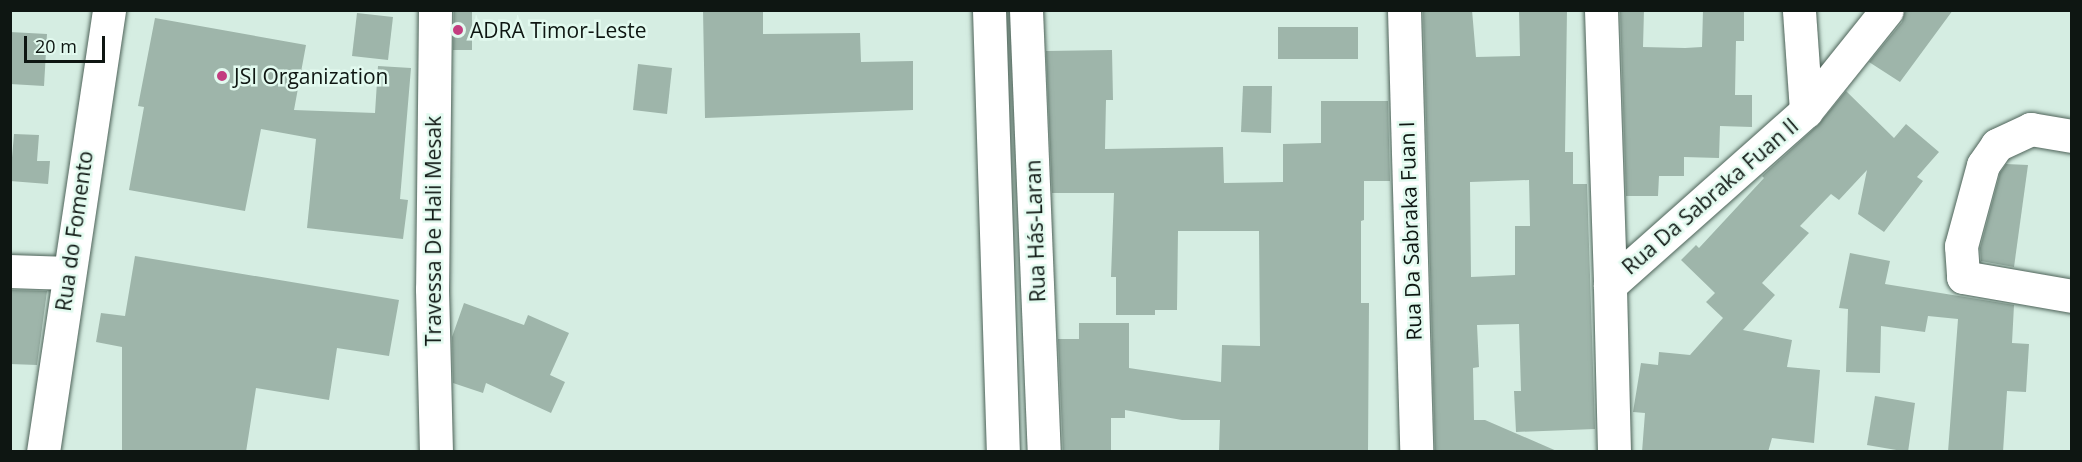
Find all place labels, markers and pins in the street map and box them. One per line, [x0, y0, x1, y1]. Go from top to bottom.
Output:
place label: ADRA Timor-Leste [470, 17, 647, 43]
marker: ADRA Timor-Leste [451, 23, 465, 37]
place label: JSI Organization [234, 63, 388, 89]
marker: JSI Organization [215, 69, 229, 83]

